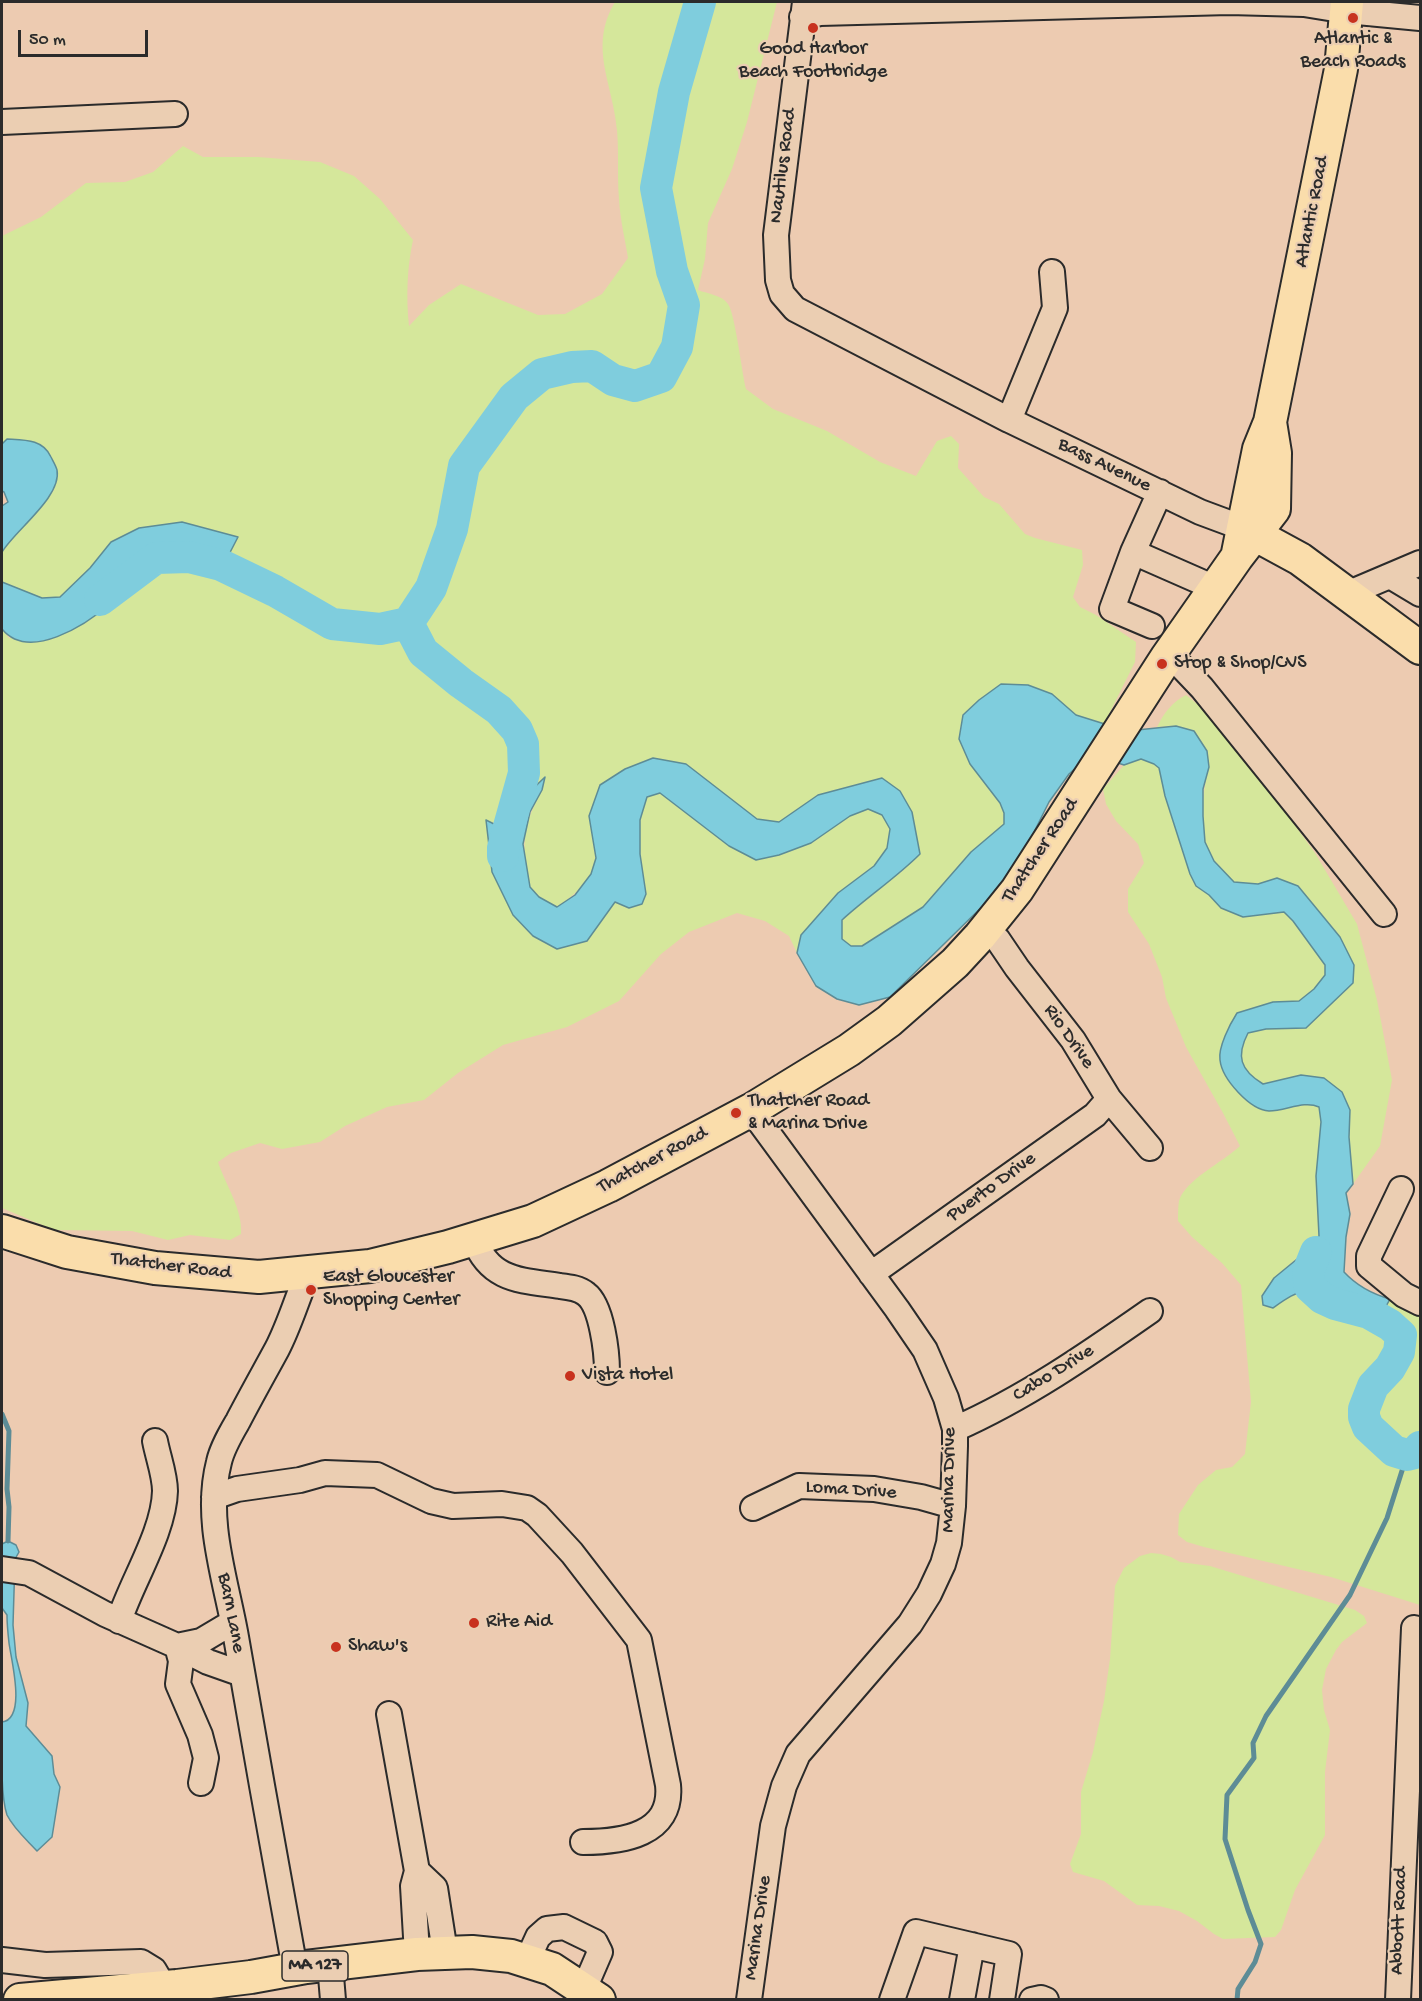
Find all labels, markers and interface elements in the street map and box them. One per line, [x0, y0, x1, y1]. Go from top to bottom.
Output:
marker: Atlantic & Beach Roads [1346, 11, 1360, 25]
scale bar [21, 18, 152, 56]
marker: Good Harbor Beach Footbridge [806, 21, 820, 35]
place label: Atlantic & Beach Roads [1301, 28, 1405, 75]
text: 50 m [29, 30, 66, 51]
place label: Good Harbor Beach Footbridge [739, 38, 887, 85]
street label: Nautilus Road [765, 107, 803, 225]
street label: Atlantic Road [1290, 154, 1336, 270]
street label: Bass Avenue [1053, 433, 1155, 499]
place label: Stop & Shop/CVS [1174, 652, 1307, 676]
marker: Stop & Shop/CVS [1155, 657, 1169, 671]
street label: Thatcher Road [997, 794, 1085, 908]
street label: Rio Drive [1037, 1000, 1099, 1074]
place label: Thatcher Road & Marina Drive [748, 1090, 869, 1137]
marker: Thatcher Road & Marina Drive [729, 1106, 743, 1120]
street label: Thatcher Road [594, 1122, 712, 1200]
street label: Puerto Drive [943, 1148, 1041, 1228]
street label: Thatcher Road [109, 1248, 233, 1286]
place label: East Gloucester Shopping Center [323, 1266, 459, 1313]
marker: East Gloucester Shopping Center [304, 1283, 318, 1297]
street label: Cabo Drive [1009, 1340, 1099, 1408]
place label: Vista Hotel [582, 1364, 674, 1388]
marker: Vista Hotel [563, 1369, 577, 1383]
street label: Marina Drive [937, 1427, 963, 1533]
street label: Loma Drive [805, 1476, 897, 1506]
street label: Barn Lane [211, 1571, 249, 1655]
place label: Rite Aid [486, 1611, 552, 1635]
marker: Rite Aid [467, 1616, 481, 1630]
place label: Shaw's [348, 1635, 407, 1659]
marker: Shaw's [329, 1640, 343, 1654]
street label: Abbott Road [1386, 1867, 1414, 1975]
street label: Marina Drive [740, 1874, 778, 1982]
road number: MA 127 [282, 1951, 348, 1981]

